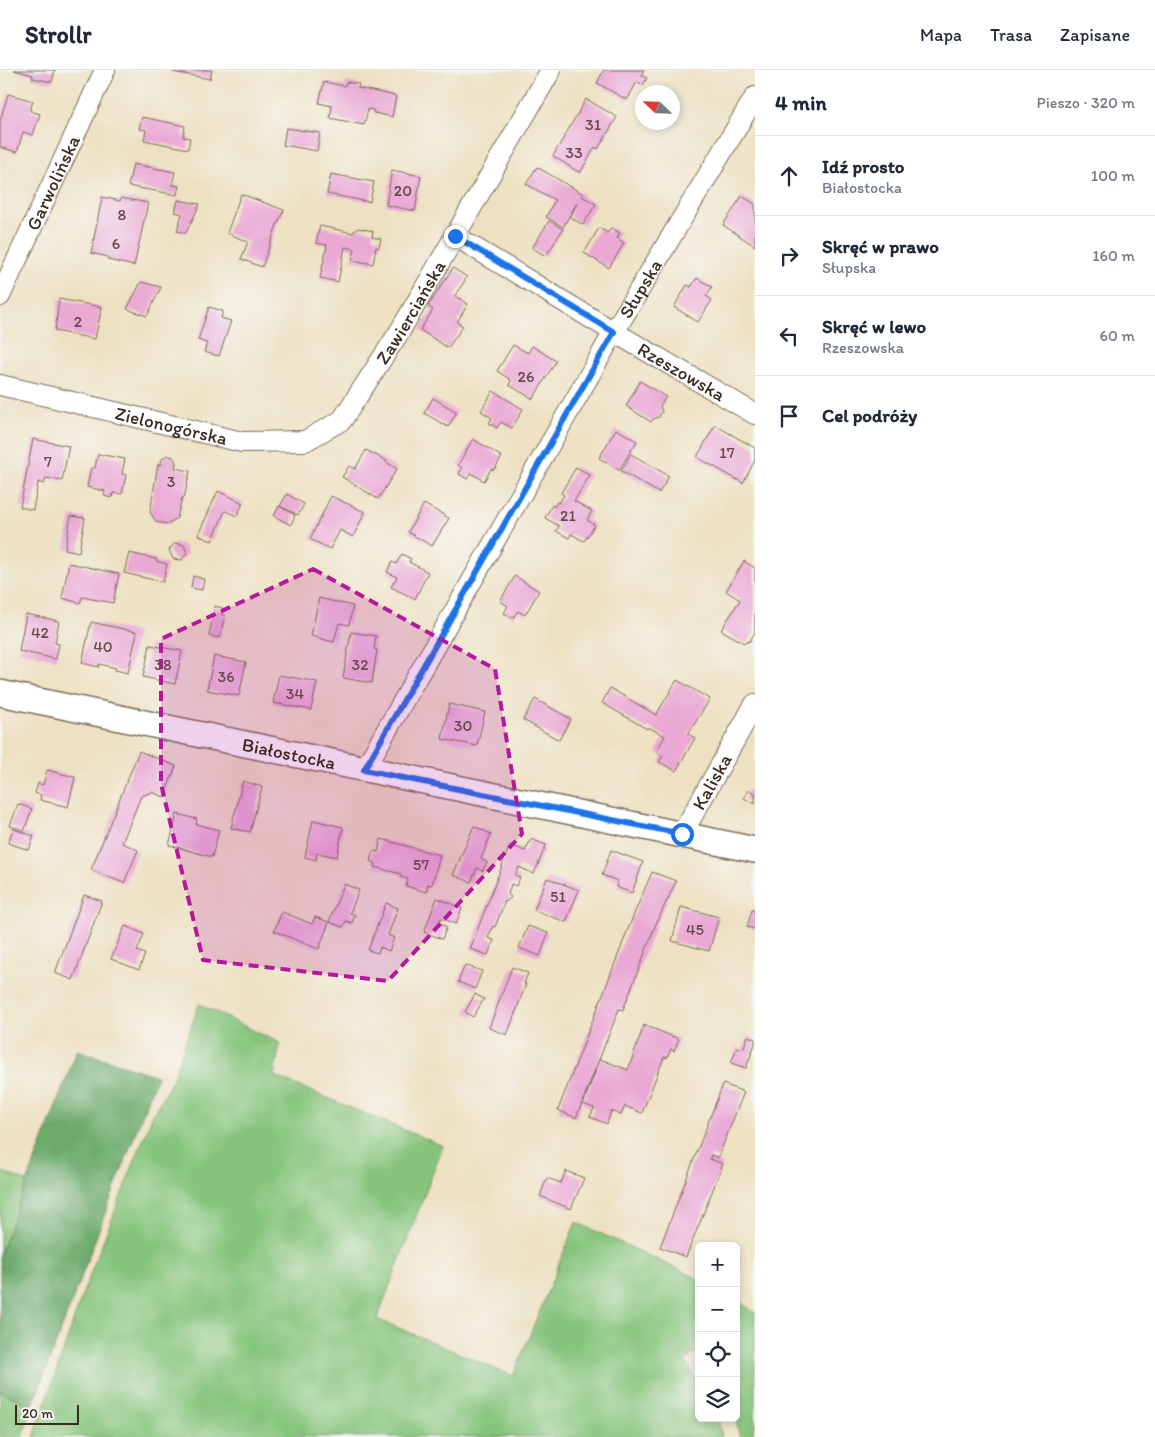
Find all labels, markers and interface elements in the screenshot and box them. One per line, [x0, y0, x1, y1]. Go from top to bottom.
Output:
text: Strollr [25, 20, 91, 49]
text: Mapa [920, 24, 962, 46]
text: Trasa [990, 24, 1032, 46]
text: Zapisane [1060, 24, 1130, 46]
north arrow [635, 85, 680, 130]
text: 4 min [775, 90, 827, 115]
text: Pieszo · 320 m [1037, 93, 1135, 112]
house number: 31 [585, 115, 602, 134]
street label: Garwolińska [21, 132, 85, 234]
house number: 33 [565, 143, 583, 162]
text: Idź prosto [822, 155, 905, 178]
icon: ahead [775, 162, 803, 190]
text: 100 m [1091, 166, 1135, 185]
text: Białostocka [822, 178, 902, 197]
house number: 20 [394, 181, 412, 200]
house number: 8 [118, 205, 127, 224]
route end [444, 225, 467, 248]
house number: 6 [112, 234, 120, 253]
text: Skręć w prawo [822, 235, 939, 258]
icon: right [775, 242, 803, 270]
text: 160 m [1092, 246, 1135, 265]
street label: Słupska [614, 255, 667, 322]
street label: Zawierciańska [371, 256, 451, 368]
text: Słupska [822, 258, 876, 277]
house number: 2 [74, 312, 83, 331]
text: Skręć w lewo [822, 315, 926, 338]
icon: left [775, 322, 803, 350]
text: 60 m [1100, 326, 1135, 345]
street label: Rzeszowska [633, 337, 729, 406]
text: Rzeszowska [822, 338, 904, 357]
house number: 26 [518, 367, 534, 386]
street label: Zielonogórska [113, 402, 229, 450]
icon: arrive [775, 402, 803, 430]
text: Cel podróży [822, 404, 917, 427]
house number: 17 [719, 443, 735, 462]
house number: 7 [44, 452, 52, 471]
house number: 3 [167, 472, 176, 491]
house number: 21 [560, 506, 576, 525]
house number: 42 [31, 623, 50, 642]
house number: 40 [93, 637, 113, 656]
house number: 38 [154, 655, 172, 674]
house number: 32 [351, 655, 369, 674]
house number: 36 [217, 667, 235, 686]
house number: 34 [286, 684, 305, 703]
house number: 30 [454, 716, 472, 735]
street label: Białostocka [240, 733, 338, 774]
street label: Kaliska [687, 750, 737, 814]
route start [671, 823, 694, 846]
house number: 57 [413, 855, 429, 874]
house number: 51 [550, 887, 566, 906]
house number: 45 [686, 920, 704, 939]
map controls [695, 1242, 740, 1422]
button: + [695, 1242, 740, 1287]
button: − [695, 1287, 740, 1332]
button: locate [695, 1332, 740, 1377]
button: layers [695, 1377, 740, 1422]
scale bar [15, 1402, 79, 1425]
text: 20 m [22, 1405, 53, 1422]

